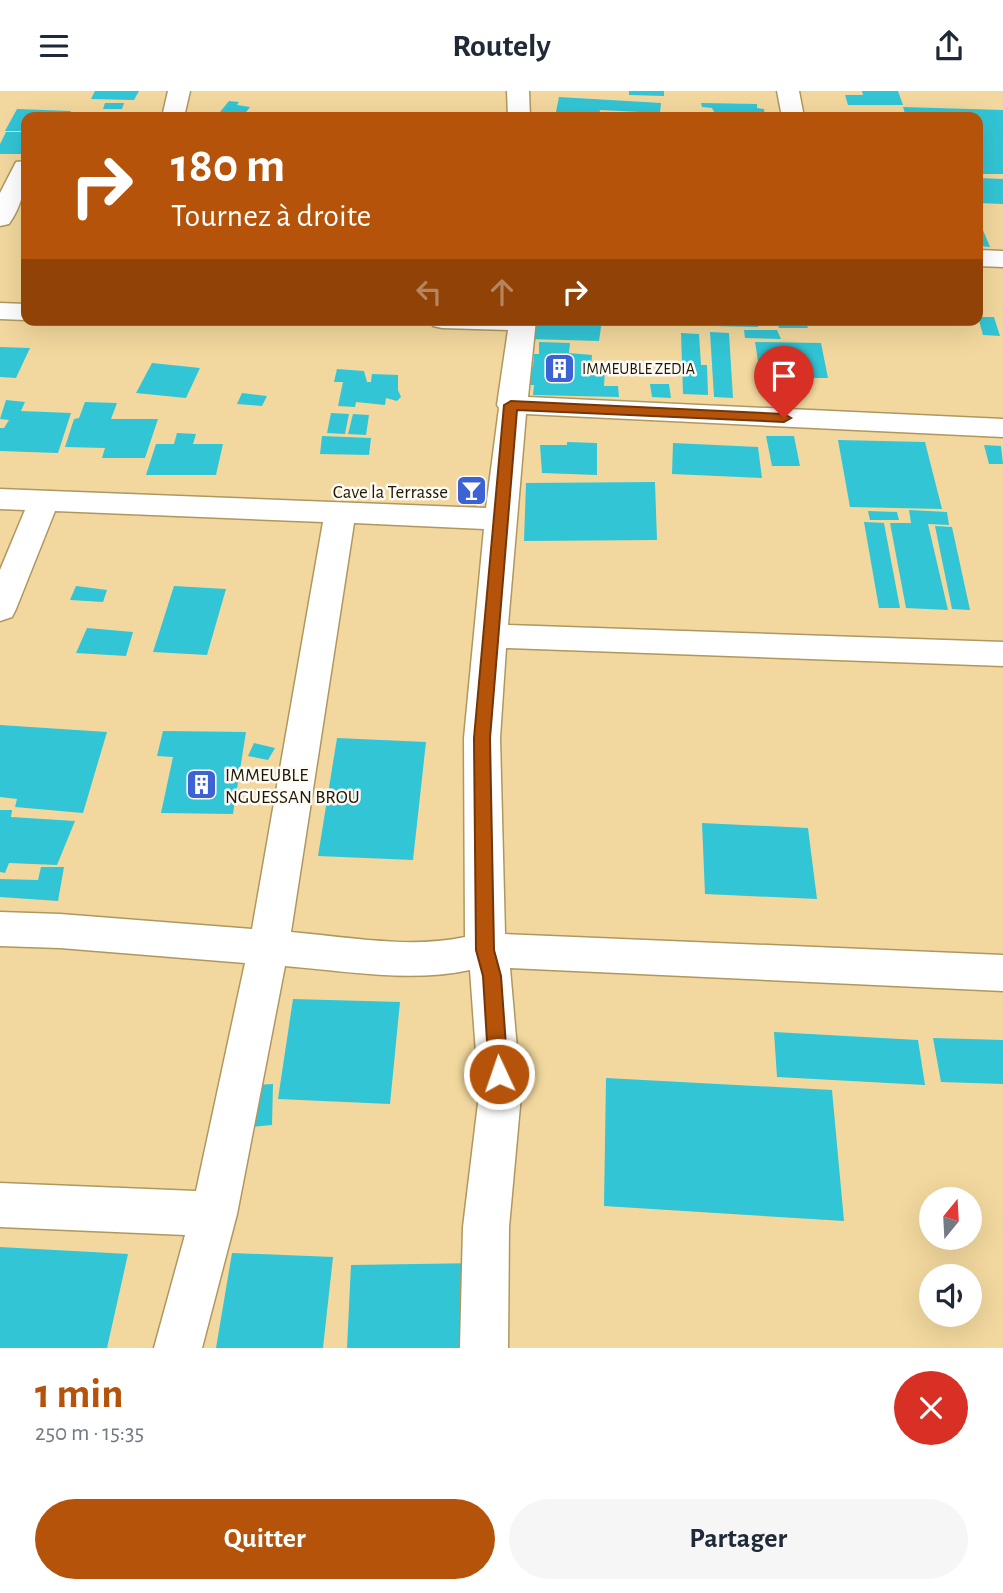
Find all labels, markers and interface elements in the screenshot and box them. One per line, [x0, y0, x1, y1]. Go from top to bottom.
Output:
icon: menu [35, 27, 73, 65]
icon: share [930, 27, 968, 65]
text: Routely [452, 30, 551, 62]
icon: right [56, 140, 147, 231]
text: 180 m [171, 142, 285, 191]
text: Tournez à droite [171, 200, 371, 232]
icon: left [410, 273, 448, 311]
icon: ahead [483, 273, 521, 311]
icon: right [556, 273, 594, 311]
pin [754, 346, 814, 418]
building icon: IMMEUBLE ZEDIA [542, 351, 576, 385]
icon: arrive [765, 357, 803, 395]
place label: IMMEUBLE ZEDIA [582, 361, 695, 377]
bar icon: Cave la Terrasse [454, 474, 488, 508]
place label: Cave la Terrasse [333, 483, 448, 502]
place label: IMMEUBLE NGUESSAN BROU [225, 766, 360, 807]
building icon: IMMEUBLE NGUESSAN BROU [185, 768, 219, 802]
position arrow [462, 1037, 536, 1111]
north arrow [919, 1187, 982, 1249]
map controls [919, 1187, 982, 1327]
button: sound [919, 1264, 982, 1327]
button: close [894, 1371, 968, 1445]
text: 1 min [35, 1373, 124, 1415]
text: 250 m · 15:35 [35, 1422, 144, 1445]
button: Quitter [35, 1499, 495, 1579]
button: Partager [509, 1499, 968, 1579]

